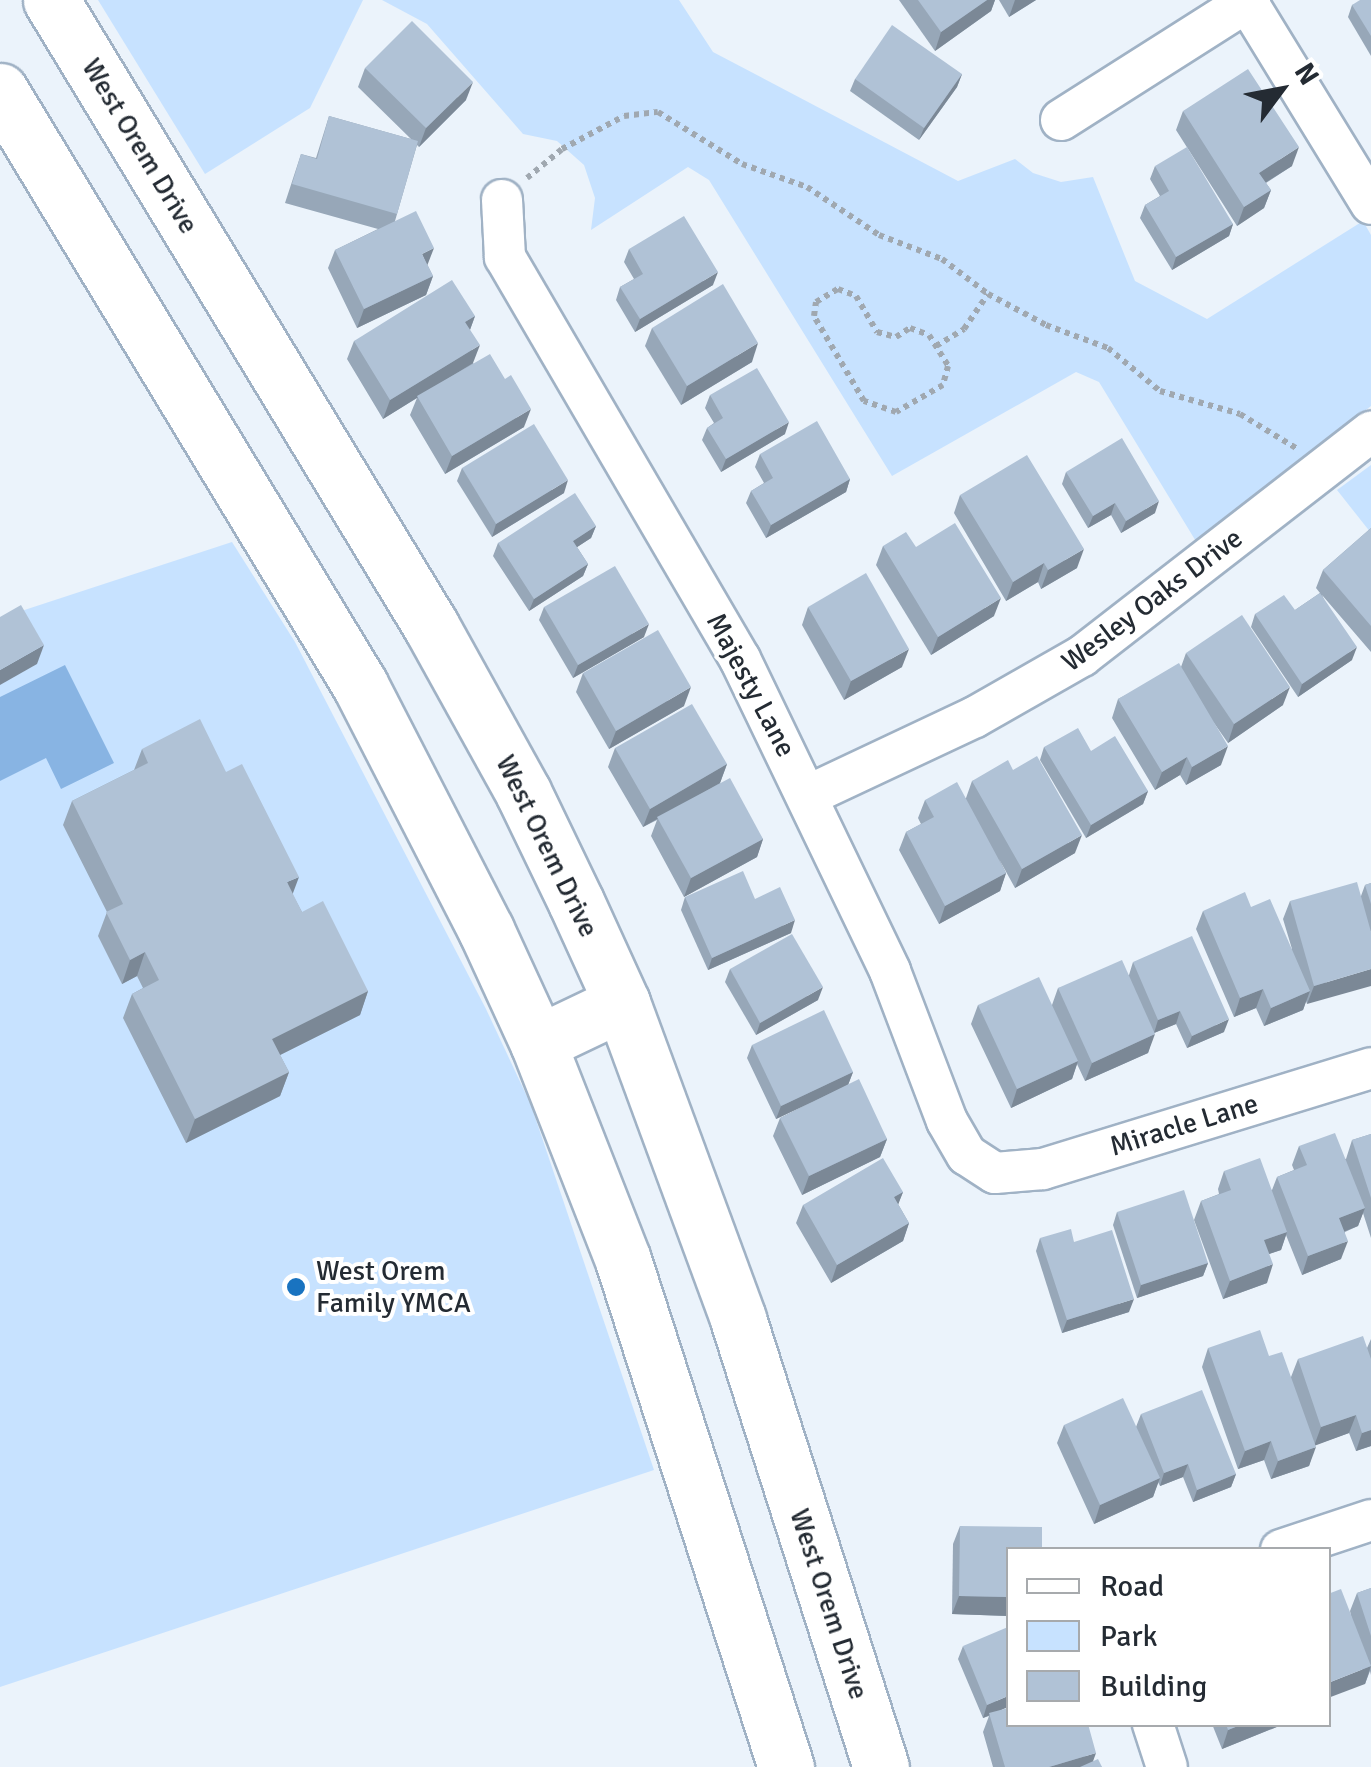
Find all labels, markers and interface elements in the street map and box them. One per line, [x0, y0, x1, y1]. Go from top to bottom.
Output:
north arrow [1231, 40, 1331, 140]
street label: West Orem Drive [75, 52, 205, 240]
text: N [1287, 57, 1326, 91]
street label: Wesley Oaks Drive [1055, 521, 1249, 679]
street label: Majesty Lane [699, 607, 803, 763]
street label: West Orem Drive [488, 750, 606, 942]
street label: Miracle Lane [1106, 1086, 1262, 1164]
place label: West Orem Family YMCA [316, 1254, 471, 1320]
marker: West Orem Family YMCA [285, 1276, 307, 1298]
street label: West Orem Drive [782, 1505, 876, 1703]
legend [1006, 1547, 1331, 1727]
text: Road [1100, 1568, 1164, 1605]
text: Park [1100, 1618, 1158, 1655]
text: Building [1100, 1668, 1207, 1705]

